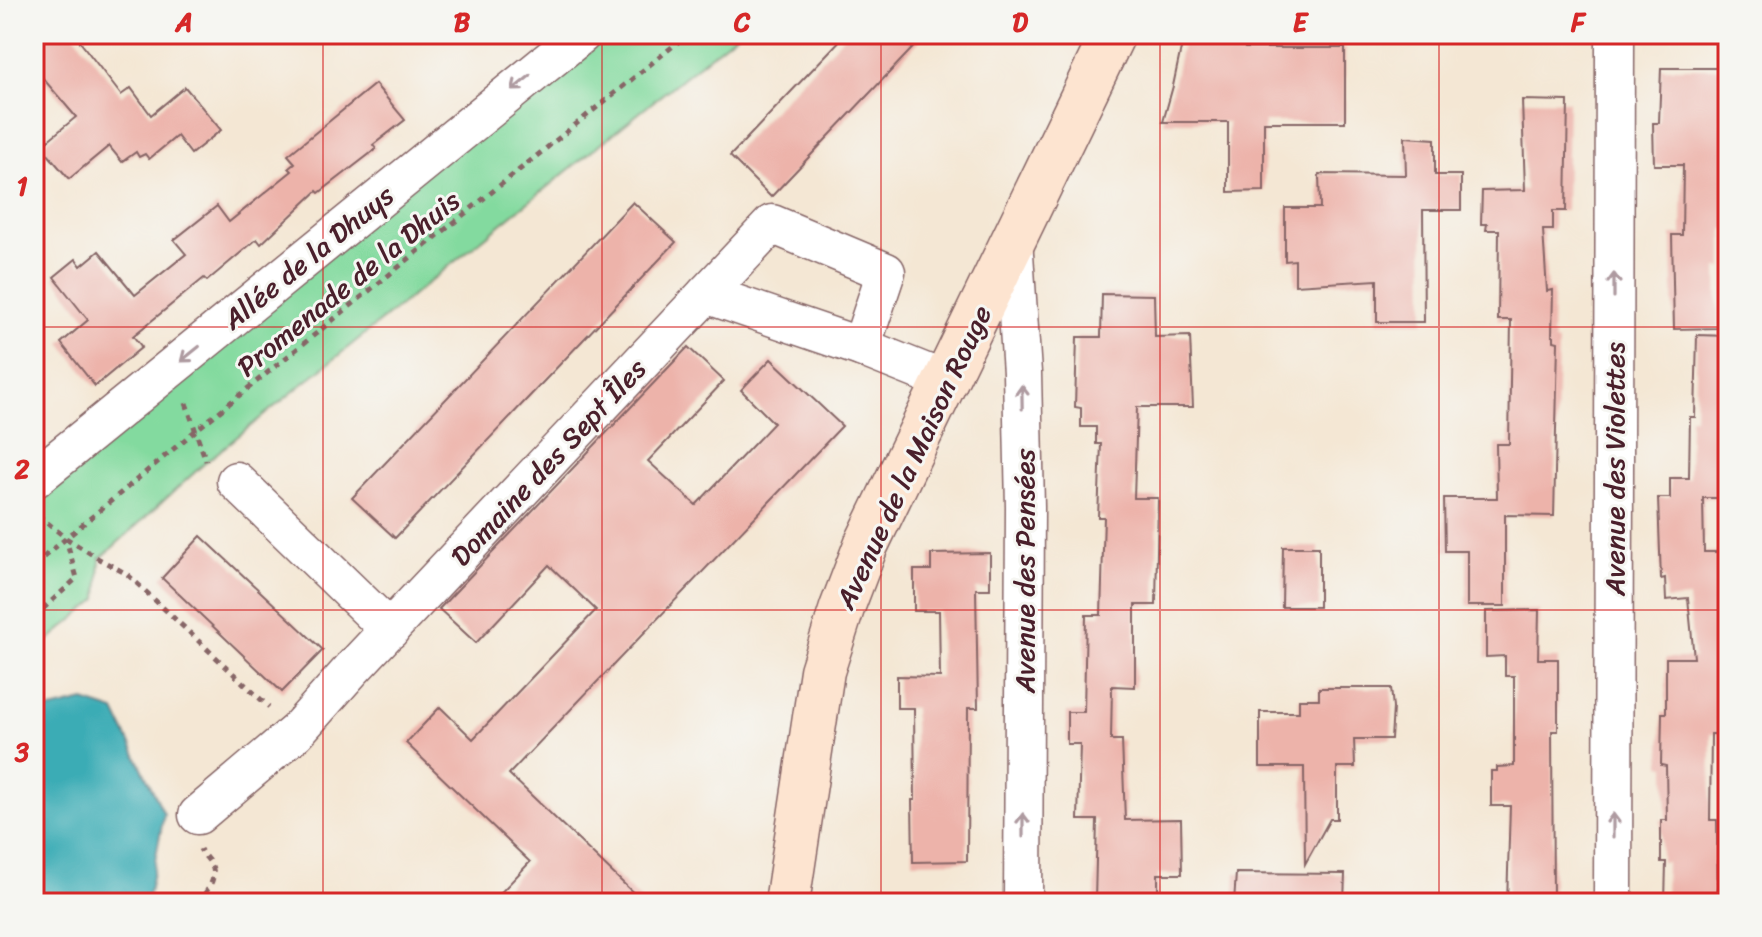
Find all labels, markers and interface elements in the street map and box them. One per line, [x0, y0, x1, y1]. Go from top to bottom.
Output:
text: A [174, 0, 193, 45]
text: B [454, 0, 471, 45]
text: C [733, 0, 751, 45]
text: D [1012, 0, 1028, 45]
text: E [1293, 0, 1310, 45]
text: F [1570, 0, 1587, 45]
one-way arrow [511, 74, 532, 92]
text: 1 [16, 163, 28, 209]
street label: Allée de la Dhuys [211, 172, 405, 343]
street label: Promenade de la Dhuis [225, 177, 471, 390]
one-way arrow [1606, 272, 1622, 299]
street label: Avenue de la Maison Rouge [821, 297, 1006, 618]
street label: Avenue des Violettes [1590, 342, 1639, 597]
one-way arrow [179, 344, 200, 362]
street label: Domaine des Sept Îles [438, 346, 659, 578]
one-way arrow [1014, 384, 1030, 411]
text: 2 [13, 446, 30, 492]
street label: Avenue des Pensées [1000, 449, 1049, 694]
text: 3 [14, 729, 30, 775]
one-way arrow [1016, 812, 1031, 839]
one-way arrow [1605, 812, 1621, 839]

